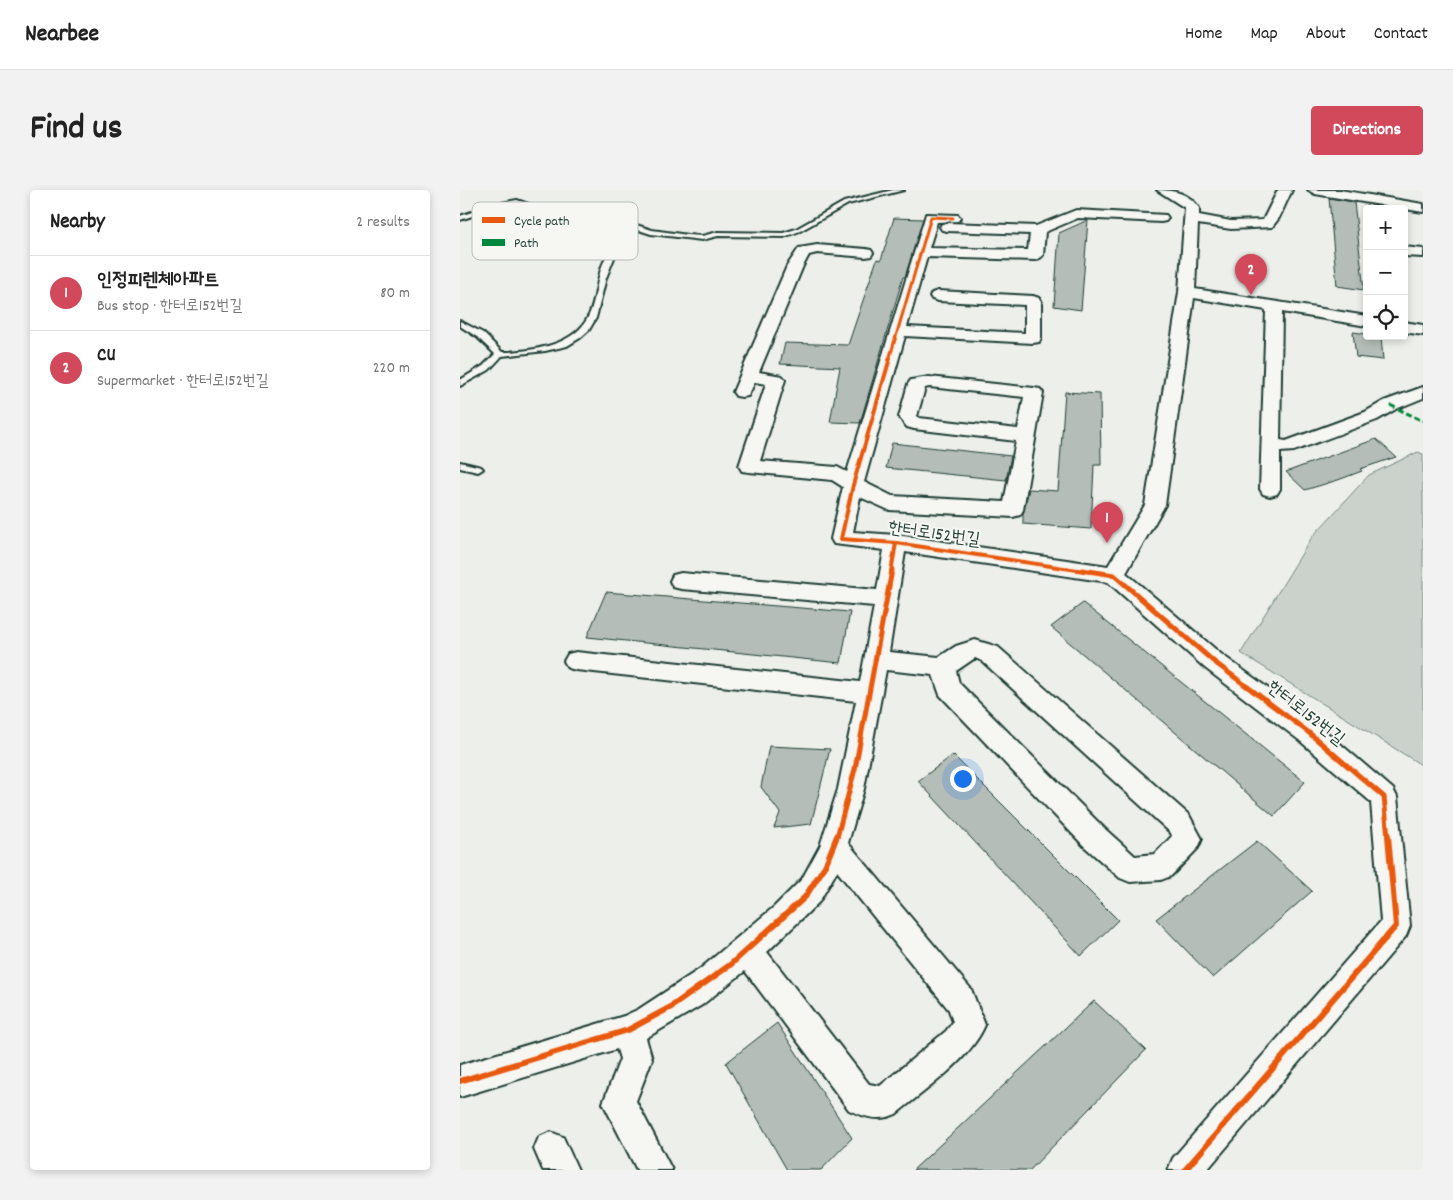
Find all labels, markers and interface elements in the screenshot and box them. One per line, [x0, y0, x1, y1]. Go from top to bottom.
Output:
text: Nearbee [25, 18, 99, 52]
text: Home [1185, 22, 1222, 47]
text: Map [1250, 22, 1278, 47]
text: About [1306, 22, 1346, 47]
text: Contact [1374, 22, 1428, 47]
text: Find us [30, 105, 122, 155]
button: Directions [1311, 106, 1423, 155]
legend [472, 202, 638, 260]
map controls [1363, 205, 1408, 340]
button: + [1363, 205, 1408, 250]
text: Nearby [50, 208, 105, 238]
text: 2 results [356, 211, 410, 234]
text: Cycle path [514, 212, 570, 232]
text: Path [514, 234, 539, 254]
button: − [1363, 250, 1408, 295]
pin: 2 [1235, 254, 1267, 295]
text: 인정피렌체아파트 [97, 268, 219, 295]
text: 1 [64, 282, 68, 305]
text: 80 m [380, 282, 410, 305]
text: Bus stop · 한터로152번길 [97, 295, 242, 318]
button: locate [1363, 295, 1408, 340]
text: CU [97, 343, 116, 370]
text: 2 [63, 357, 70, 380]
text: 220 m [373, 357, 410, 380]
text: Supermarket · 한터로152번길 [97, 370, 269, 393]
pin: 1 [1091, 502, 1123, 543]
street label: 한터로152번길 [886, 516, 982, 554]
street label: 한터로152번길 [1261, 676, 1350, 753]
your location [950, 766, 976, 792]

